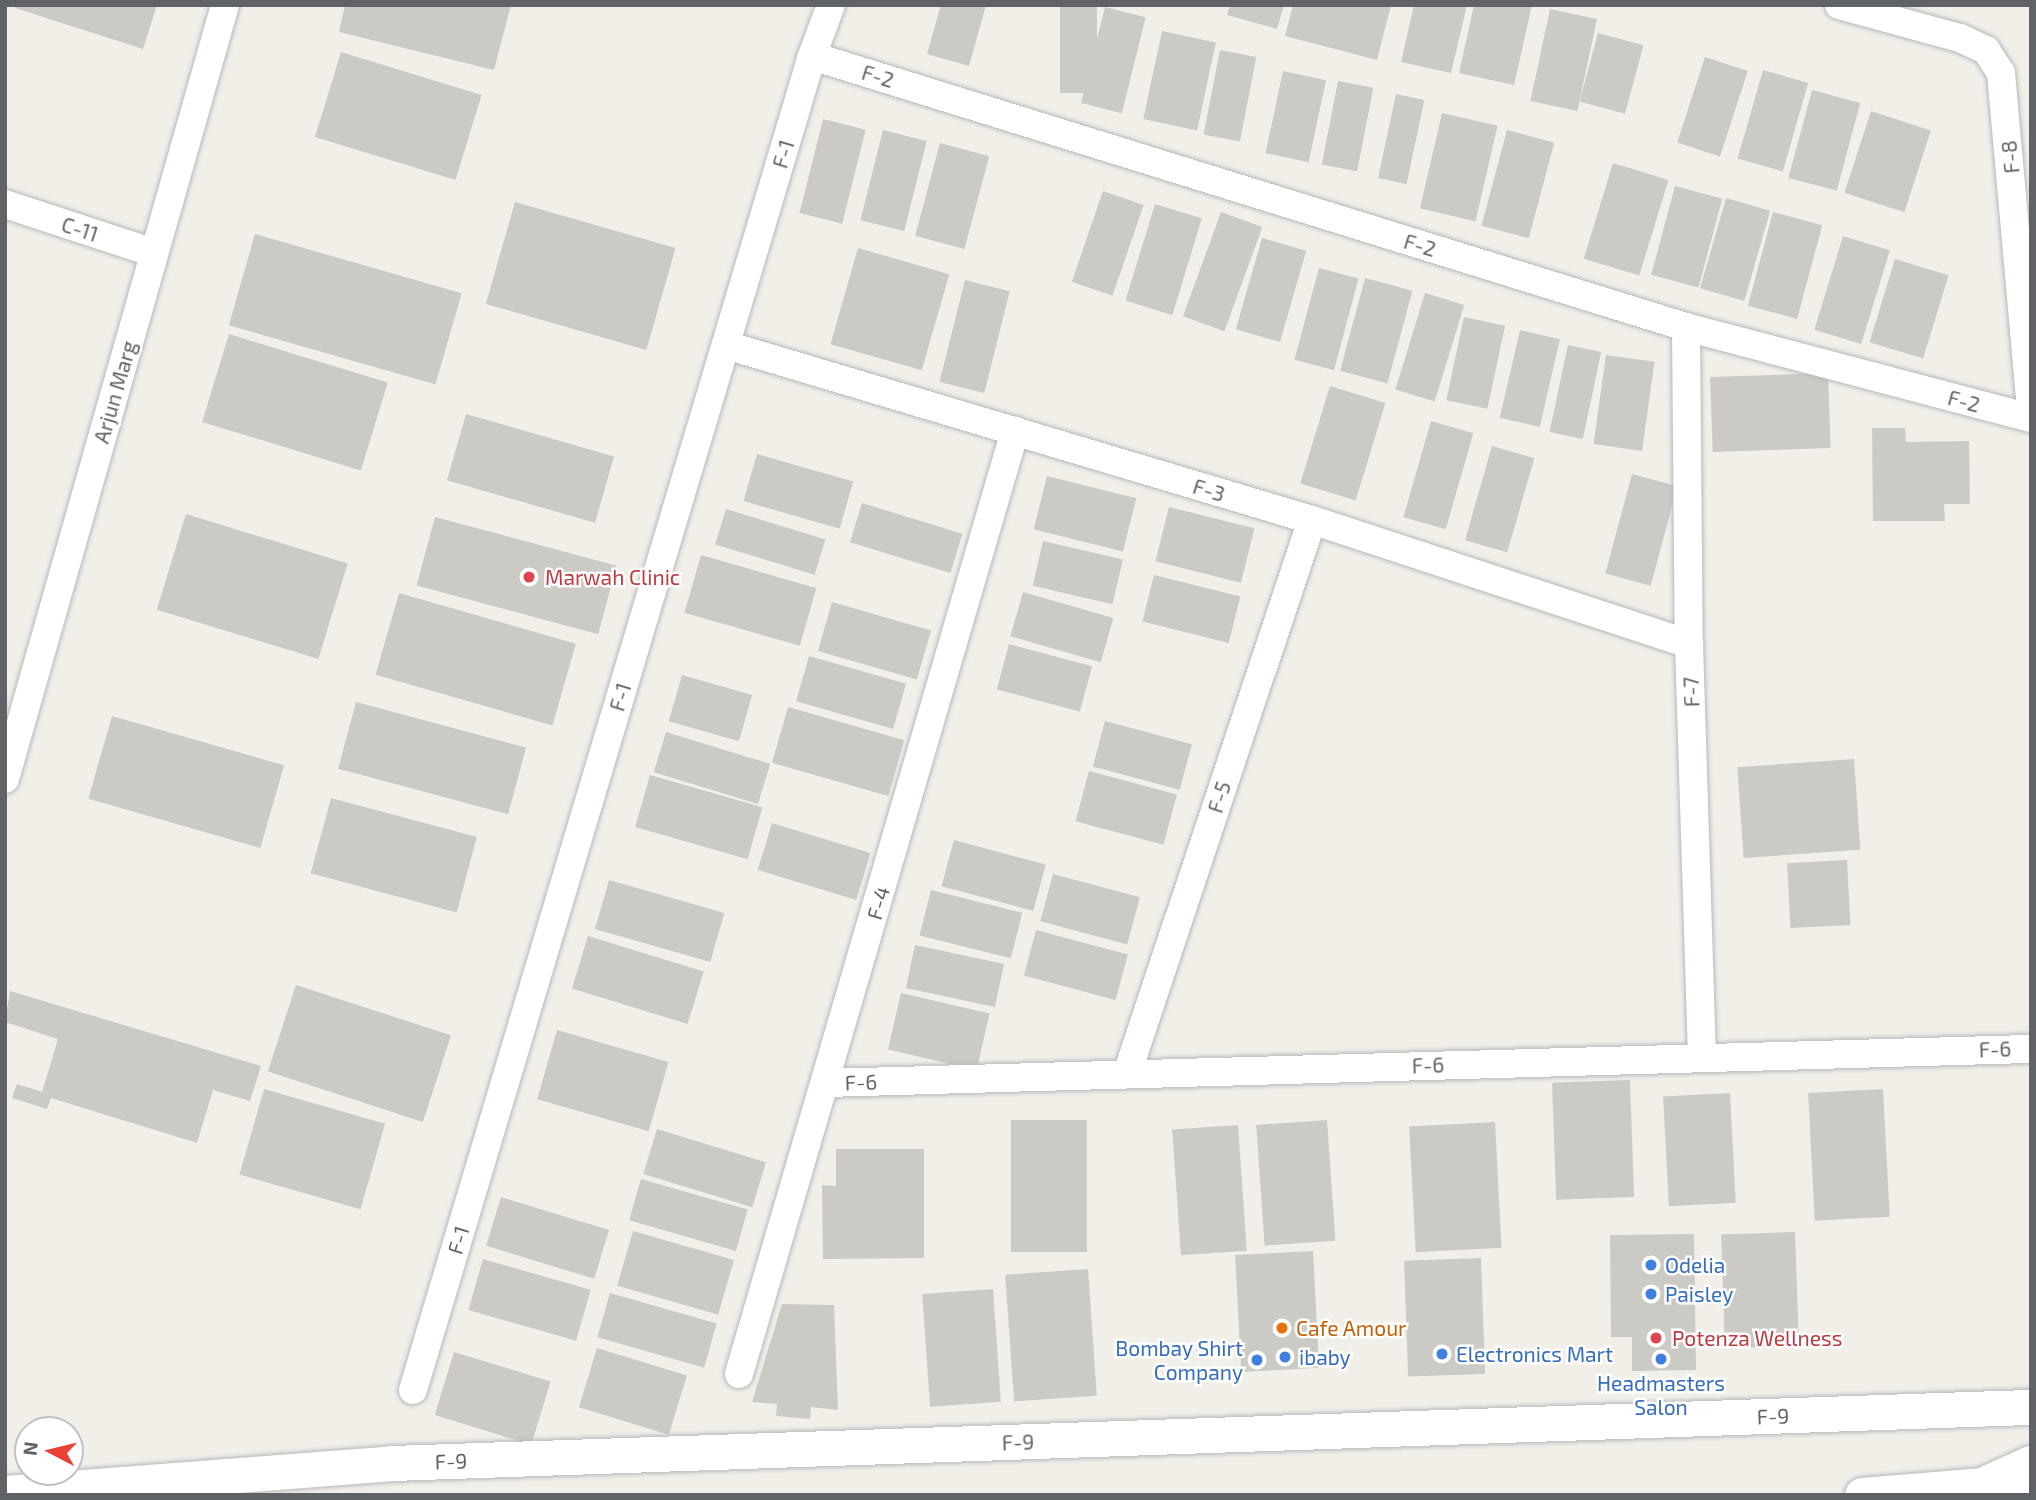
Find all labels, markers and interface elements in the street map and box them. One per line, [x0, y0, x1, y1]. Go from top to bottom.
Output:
street label: F-2 [859, 59, 897, 93]
street label: F-1 [767, 137, 799, 171]
street label: F-8 [1996, 139, 2024, 175]
street label: C-11 [58, 211, 102, 247]
street label: F-2 [1401, 228, 1439, 262]
street label: Arjun Marg [88, 338, 142, 446]
street label: F-2 [1945, 385, 1983, 417]
street label: F-3 [1190, 473, 1228, 507]
place label: Marwah Clinic [545, 564, 680, 590]
marker: Marwah Clinic [519, 567, 539, 587]
street label: F-7 [1678, 676, 1704, 708]
street label: F-1 [604, 680, 636, 714]
street label: F-5 [1202, 778, 1236, 816]
street label: F-4 [861, 883, 895, 923]
street label: F-6 [1978, 1036, 2012, 1062]
street label: F-6 [1411, 1052, 1445, 1078]
street label: F-6 [844, 1069, 878, 1095]
street label: F-1 [442, 1223, 474, 1257]
place label: Odelia [1665, 1252, 1725, 1278]
marker: Odelia [1643, 1257, 1659, 1273]
place label: Paisley [1665, 1281, 1733, 1307]
marker: Paisley [1643, 1286, 1659, 1302]
place label: Cafe Amour [1296, 1315, 1407, 1341]
marker: Cafe Amour [1274, 1320, 1290, 1336]
place label: Potenza Wellness [1672, 1325, 1843, 1351]
marker: Potenza Wellness [1646, 1328, 1666, 1348]
place label: Bombay Shirt Company [1115, 1335, 1243, 1385]
place label: Electronics Mart [1456, 1341, 1613, 1367]
place label: ibaby [1299, 1344, 1351, 1370]
marker: Electronics Mart [1434, 1346, 1450, 1362]
marker: ibaby [1277, 1349, 1293, 1365]
marker: Headmasters Salon [1653, 1351, 1669, 1367]
marker: Bombay Shirt Company [1249, 1352, 1265, 1368]
place label: Headmasters Salon [1597, 1370, 1725, 1420]
street label: F-9 [1756, 1403, 1790, 1429]
north arrow [14, 1416, 84, 1486]
street label: F-9 [1001, 1429, 1035, 1455]
text: N [17, 1440, 42, 1457]
street label: F-9 [434, 1448, 468, 1474]

